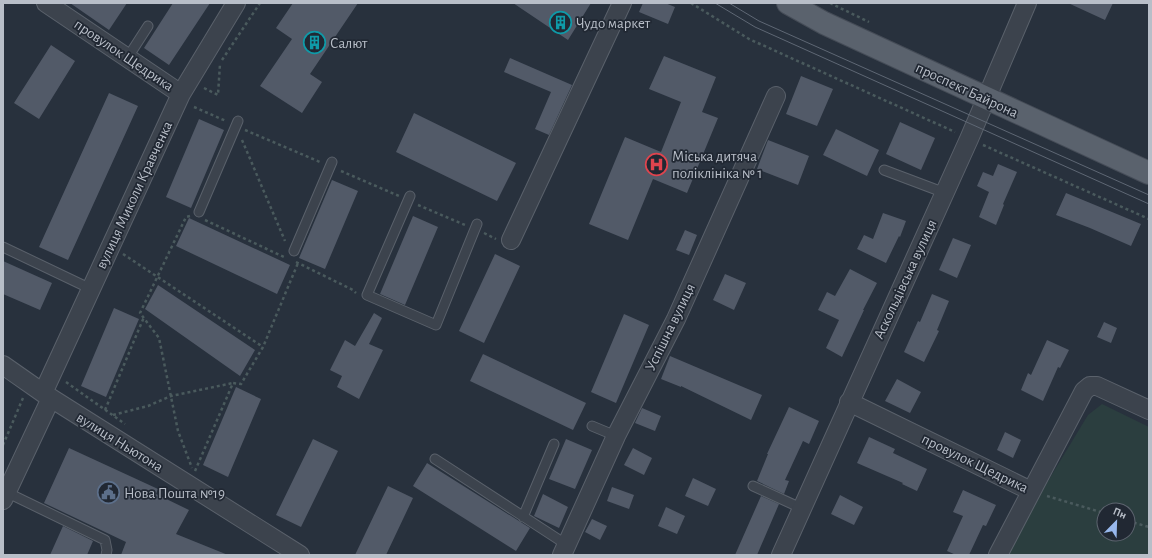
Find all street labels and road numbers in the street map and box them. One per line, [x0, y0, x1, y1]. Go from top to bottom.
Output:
street label: провулок Щедрика [71, 17, 176, 94]
street label: проспект Байрона [913, 60, 1020, 121]
street label: вулиця Миколи Кравченка [94, 119, 175, 271]
street label: Аскольдівська вулиця [871, 217, 940, 341]
street label: Успішна вулиця [643, 281, 698, 373]
street label: вулиця Ньютона [74, 410, 166, 475]
street label: провулок Щедрика [919, 431, 1030, 496]

